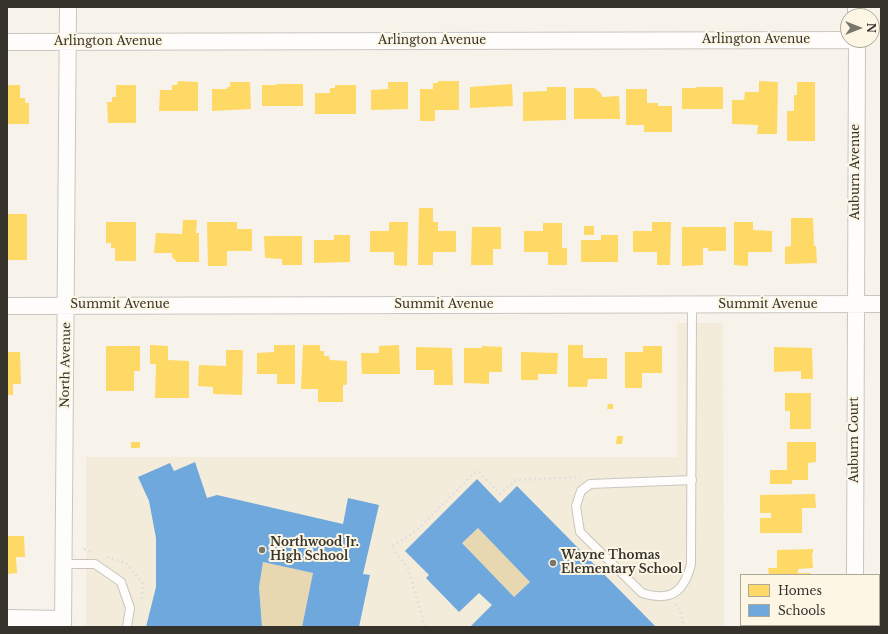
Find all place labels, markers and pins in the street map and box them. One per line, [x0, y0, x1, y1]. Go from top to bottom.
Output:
place label: Northwood Jr. High School [270, 536, 359, 564]
marker: Northwood Jr. High School [257, 545, 267, 555]
place label: Wayne Thomas Elementary School [561, 549, 682, 577]
marker: Wayne Thomas Elementary School [548, 558, 558, 568]

